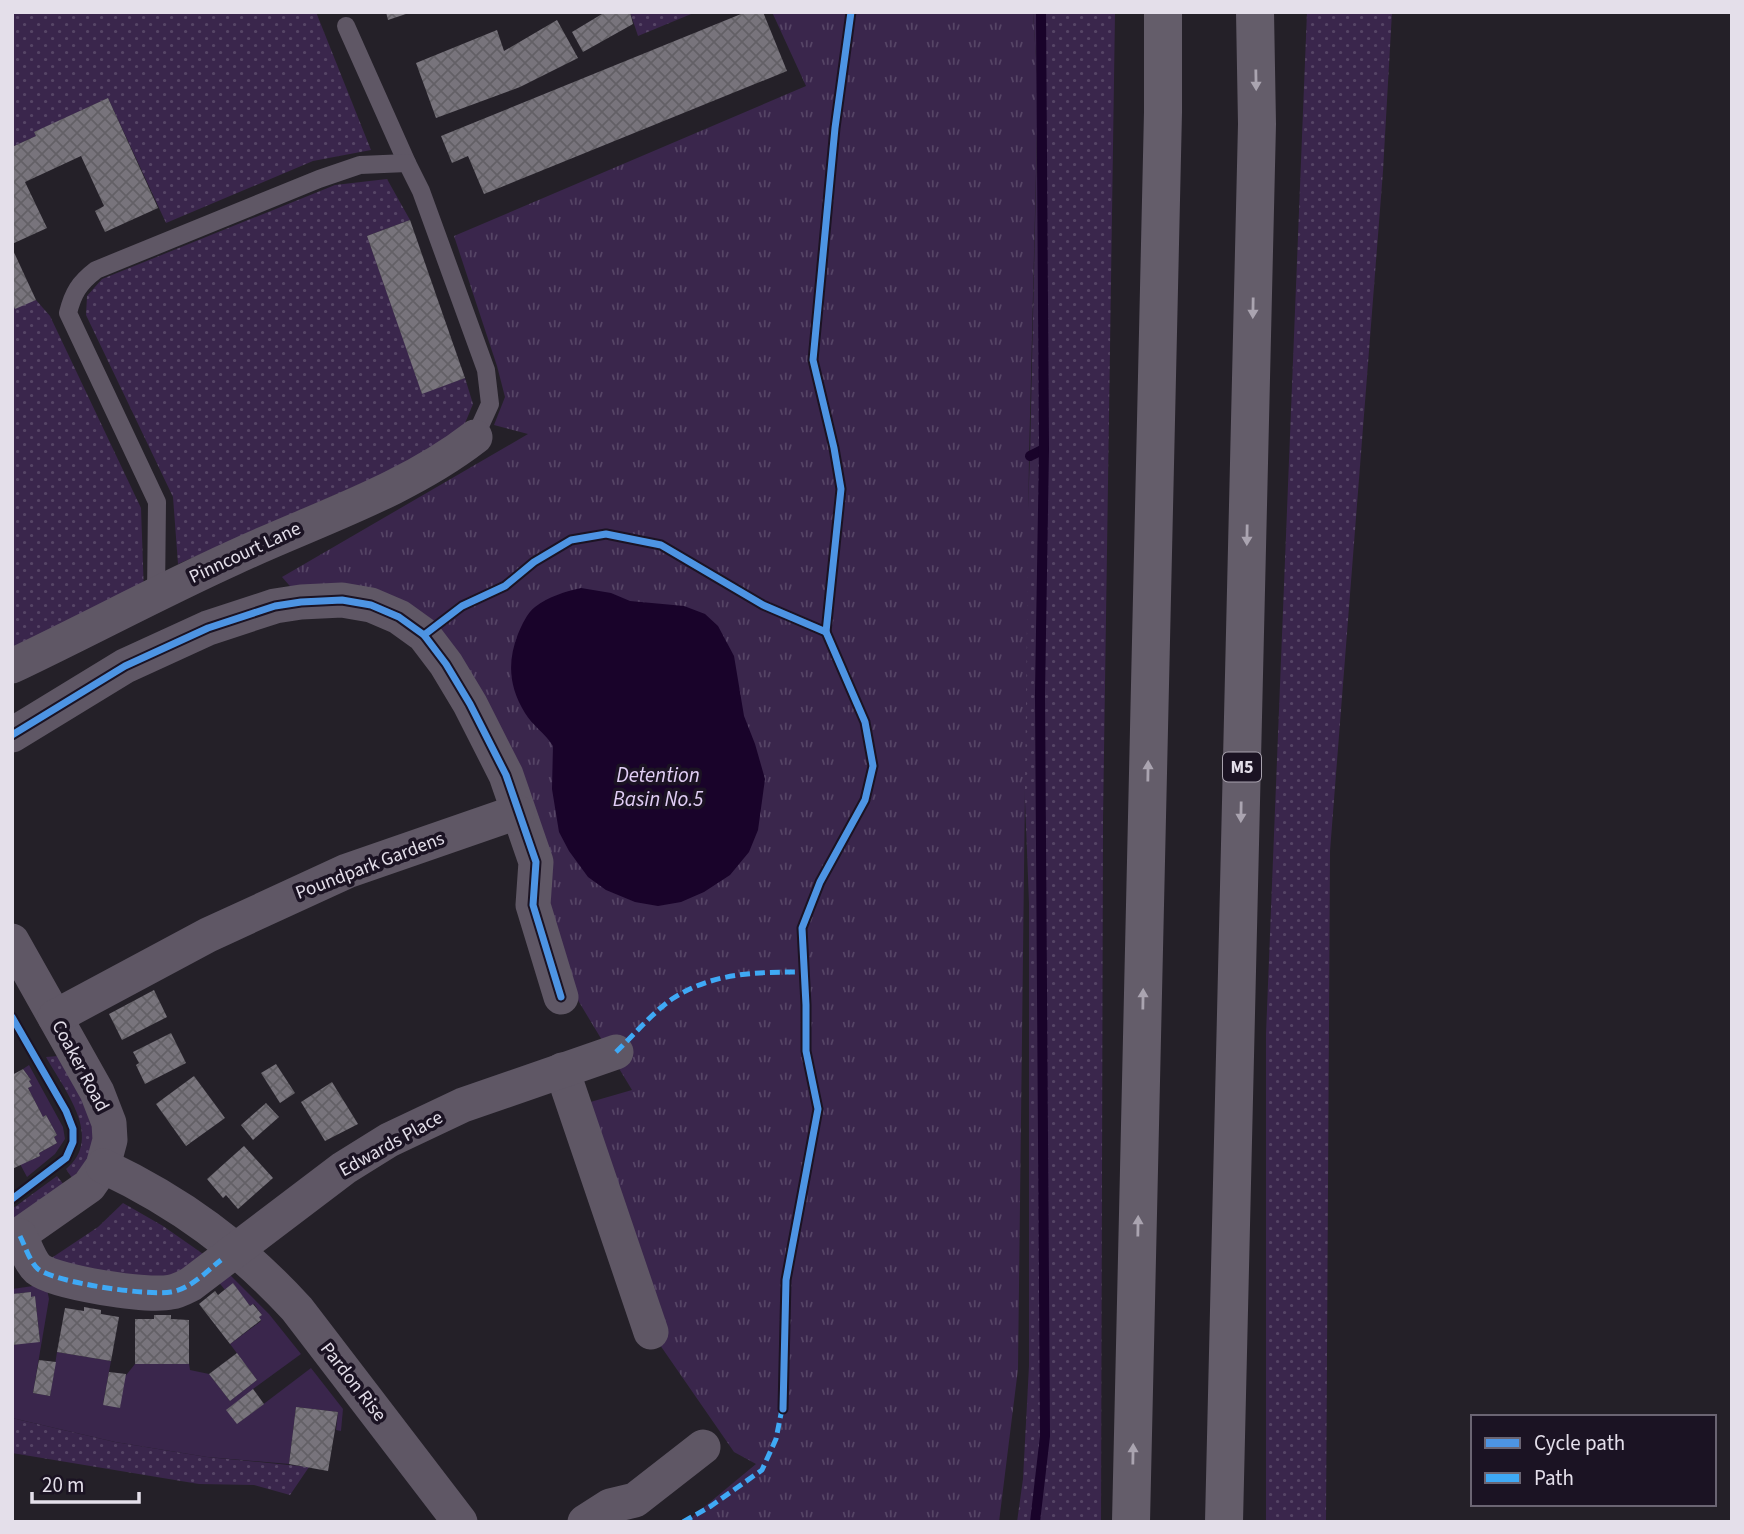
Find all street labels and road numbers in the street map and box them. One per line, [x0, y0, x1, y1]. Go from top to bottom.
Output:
street label: Pinncourt Lane [185, 515, 305, 591]
road number: M5 [1223, 752, 1261, 782]
street label: Poundpark Gardens [292, 825, 448, 907]
street label: Coaker Road [45, 1015, 115, 1117]
street label: Edwards Place [334, 1104, 448, 1184]
street label: Pardon Rise [313, 1337, 393, 1427]

